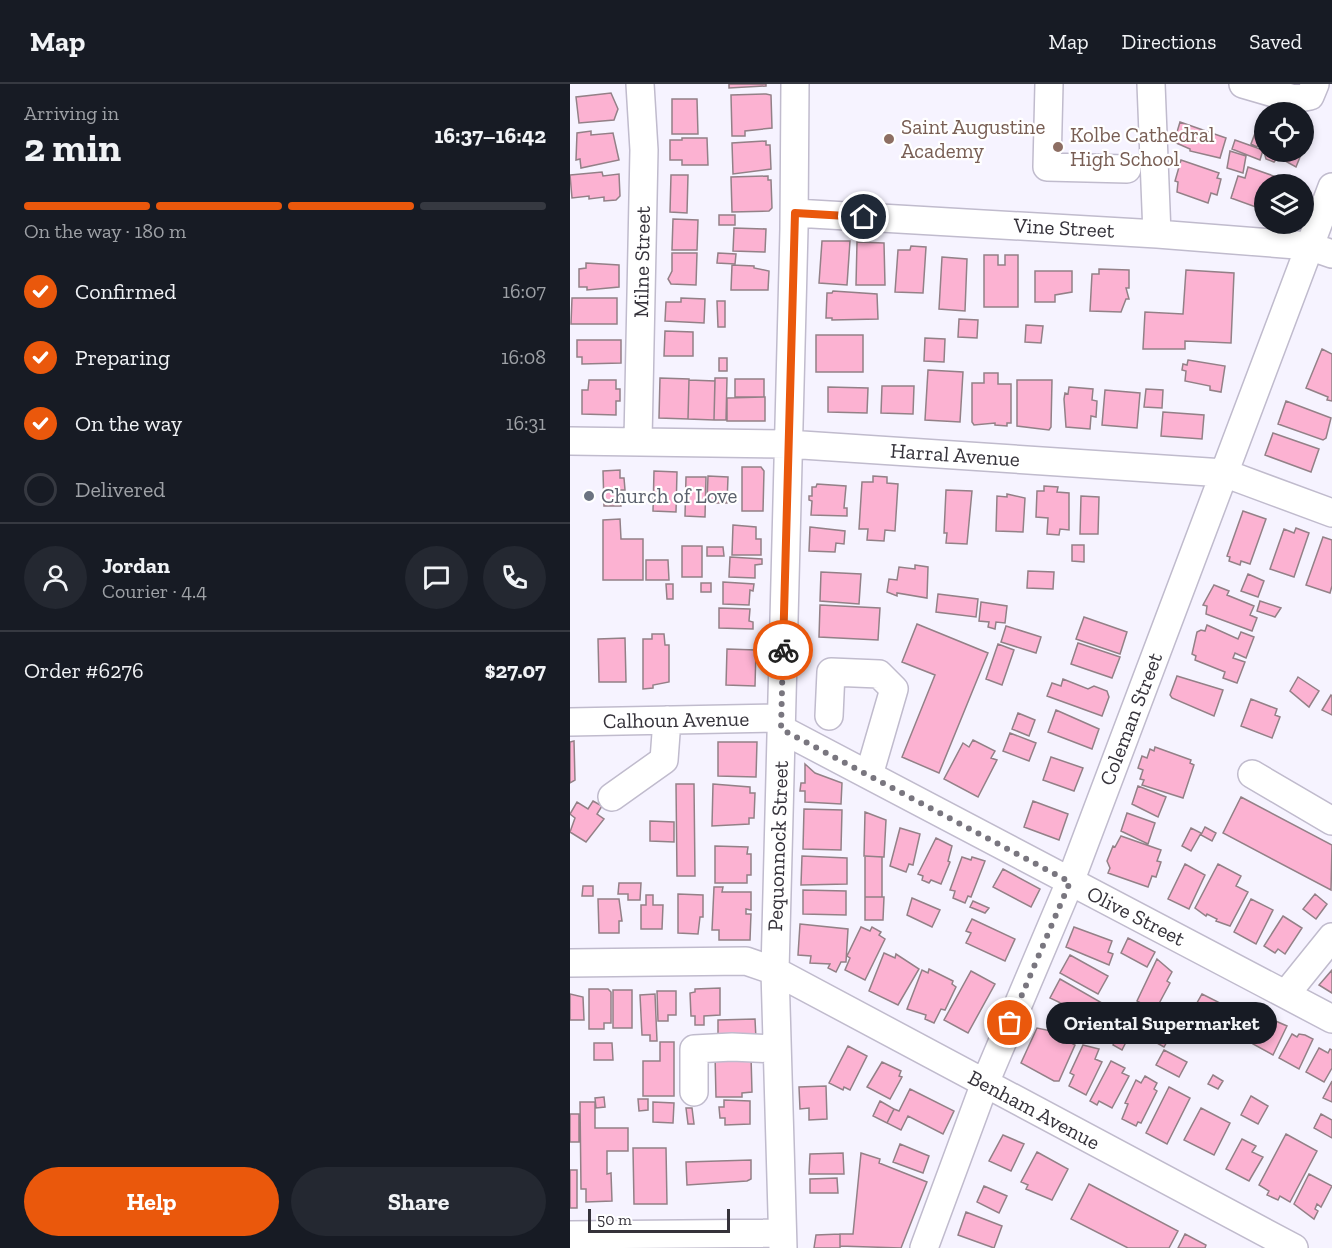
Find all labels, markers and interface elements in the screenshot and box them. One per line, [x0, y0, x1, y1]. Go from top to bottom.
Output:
text: Map [30, 25, 85, 58]
text: Map [1049, 29, 1089, 54]
text: Directions [1122, 29, 1216, 54]
text: Saved [1249, 29, 1302, 54]
text: Arriving in [24, 101, 119, 125]
map controls [1254, 102, 1314, 234]
button: locate [1254, 102, 1314, 162]
place label: Saint Augustine Academy [901, 114, 1045, 163]
text: 16:37–16:42 [434, 122, 546, 149]
place label: Kolbe Cathedral High School [1070, 122, 1215, 171]
text: 2 min [24, 124, 121, 171]
marker: Saint Augustine Academy [882, 132, 896, 146]
marker: Kolbe Cathedral High School [1051, 140, 1065, 154]
button: layers [1254, 174, 1314, 234]
pin [838, 191, 889, 242]
icon: home [847, 200, 880, 233]
street label: Milne Street [628, 206, 655, 318]
street label: Vine Street [1012, 212, 1115, 243]
text: On the way · 180 m [24, 219, 186, 243]
icon: check [24, 275, 57, 308]
text: Confirmed [75, 278, 176, 305]
text: 16:07 [502, 279, 546, 303]
icon: check [24, 341, 57, 374]
text: Preparing [75, 344, 170, 371]
text: 16:08 [501, 345, 546, 369]
icon: check [24, 407, 57, 440]
text: On the way [75, 410, 182, 437]
text: 16:31 [506, 411, 546, 435]
street label: Harral Avenue [889, 438, 1021, 472]
text: Delivered [75, 476, 165, 503]
place label: Church of Love [601, 483, 737, 508]
marker: Church of Love [582, 489, 596, 503]
button: person [24, 546, 87, 609]
button: chat [405, 546, 468, 609]
button: phone [483, 546, 546, 609]
text: Jordan [102, 552, 170, 579]
text: Courier · 4.4 [102, 579, 207, 603]
courier [753, 620, 813, 680]
icon: bike [767, 634, 800, 667]
street label: Coleman Street [1094, 649, 1167, 789]
text: Order #6276 [24, 657, 144, 684]
text: $27.07 [485, 657, 546, 684]
street label: Calhoun Avenue [603, 706, 749, 733]
street label: Pequonnock Street [762, 760, 793, 932]
street label: Olive Street [1083, 880, 1190, 951]
pin [984, 997, 1035, 1048]
callout: Oriental Supermarket [1046, 1002, 1277, 1044]
icon: bag [993, 1006, 1026, 1039]
text: Oriental Supermarket [1064, 1011, 1259, 1035]
street label: Benham Avenue [964, 1064, 1104, 1155]
button: Help [24, 1167, 279, 1236]
button: Share [291, 1167, 546, 1236]
scale bar [588, 1206, 730, 1234]
text: 50 m [597, 1210, 632, 1229]

